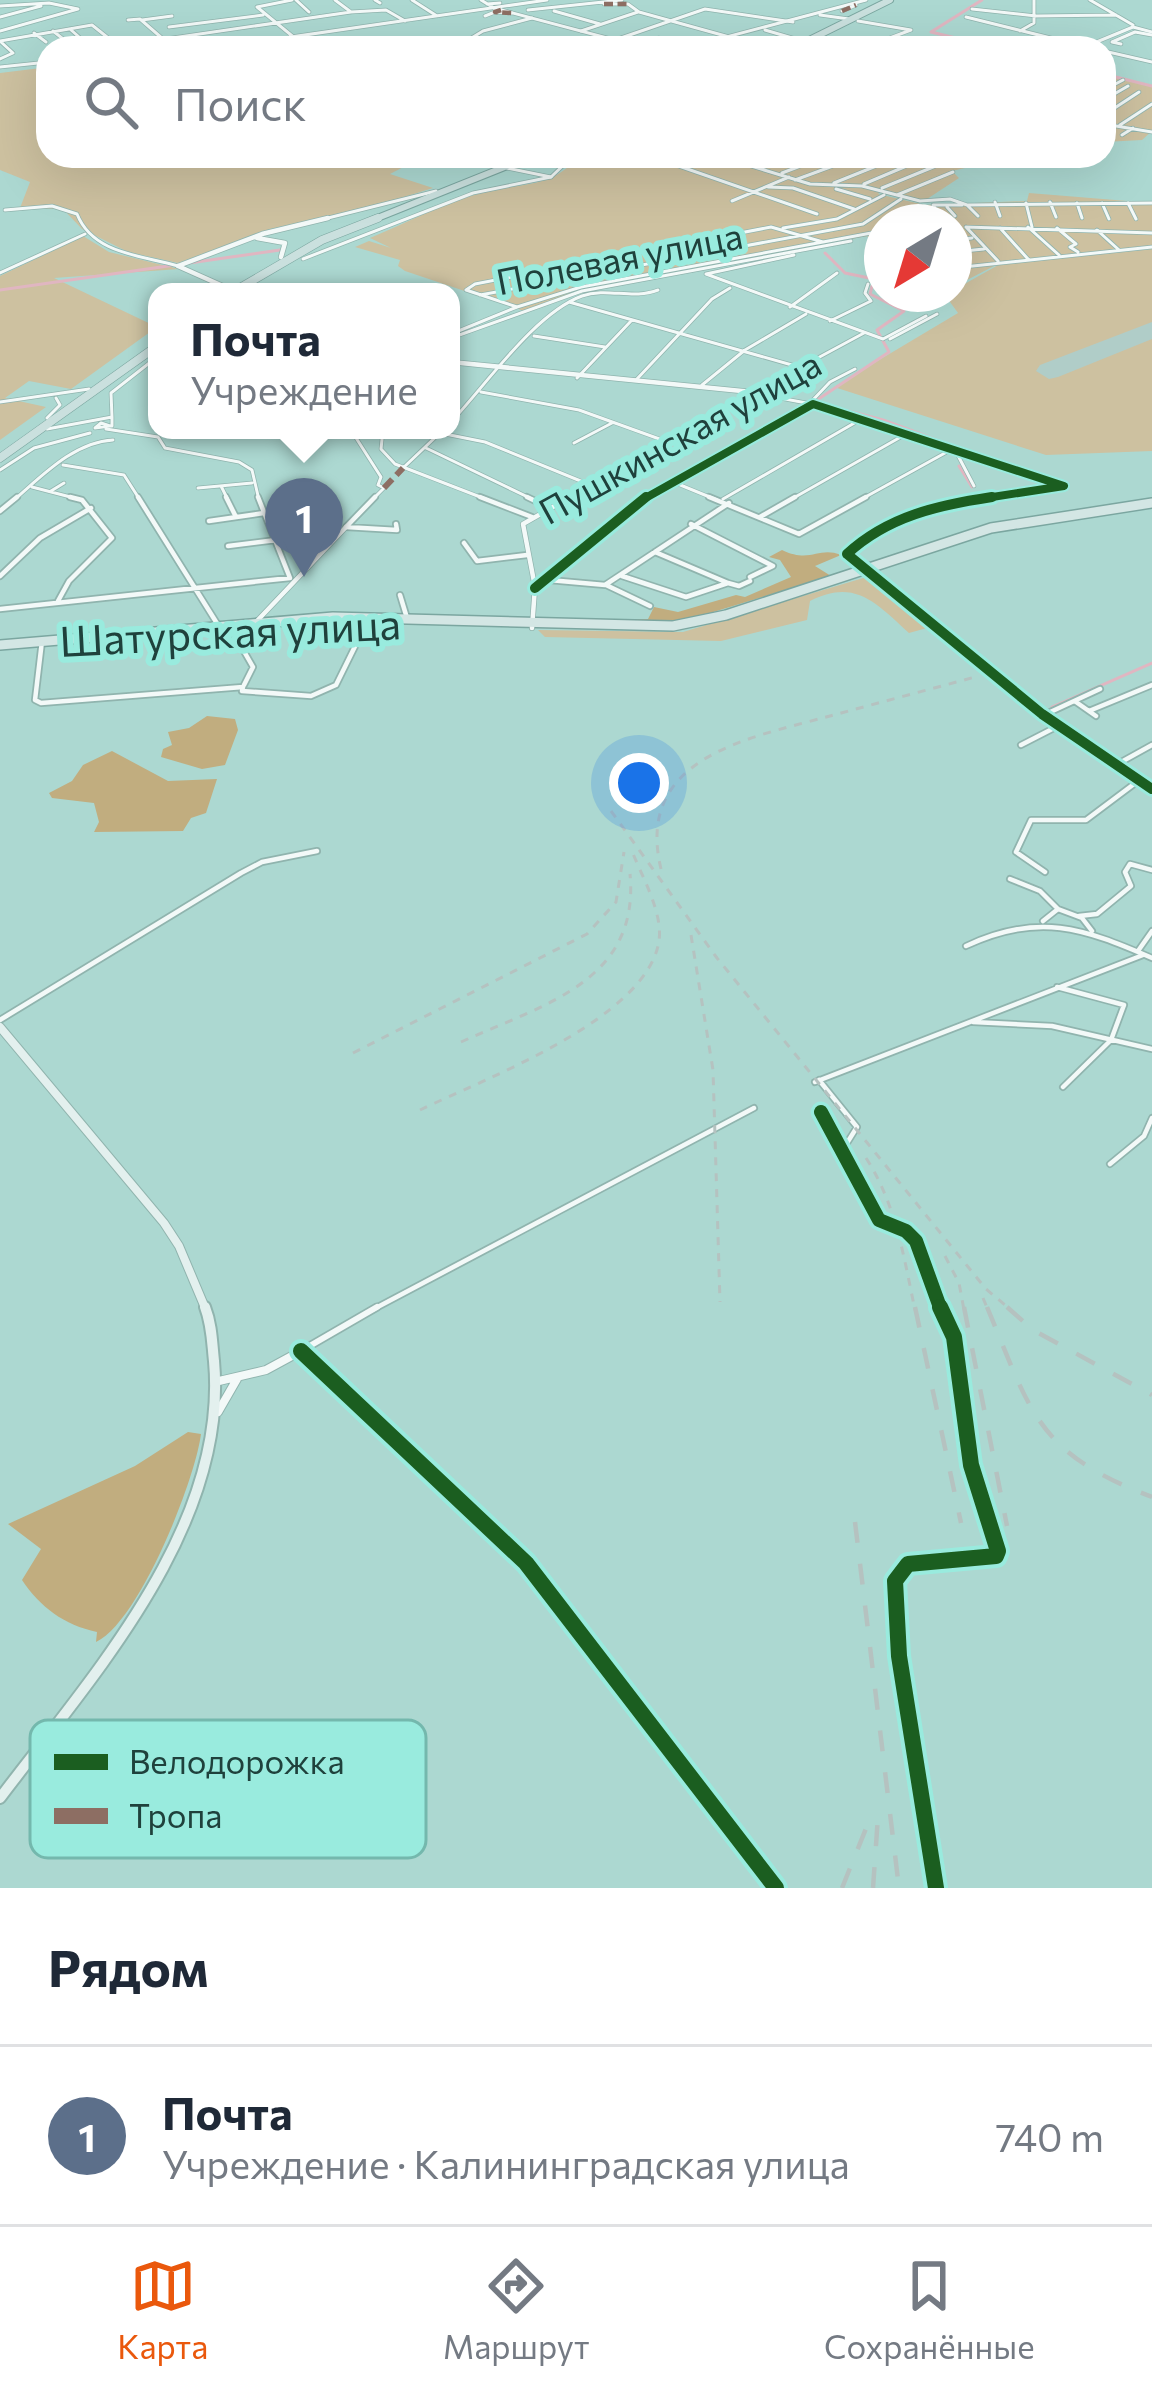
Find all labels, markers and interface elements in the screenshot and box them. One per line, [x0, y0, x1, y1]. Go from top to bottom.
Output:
search box [36, 36, 1116, 168]
icon: search [78, 69, 144, 135]
text: Поиск [174, 75, 307, 130]
north arrow [864, 204, 972, 312]
street label: Полевая улица [492, 212, 746, 302]
popup [148, 283, 460, 439]
text: Почта [190, 310, 321, 365]
street label: Пушкинская улица [530, 340, 828, 532]
text: Учреждение [190, 365, 418, 413]
pin: 1 [265, 478, 343, 577]
street label: Шатурская улица [58, 596, 402, 666]
your location [609, 753, 669, 813]
legend [30, 1720, 426, 1858]
text: Велодорожка [129, 1740, 345, 1781]
text: Тропа [129, 1794, 222, 1835]
text: Рядом [48, 1935, 209, 1998]
text: Почта [162, 2084, 293, 2139]
text: 1 [78, 2112, 96, 2160]
text: 740 m [995, 2112, 1104, 2160]
text: Учреждение · Калининградская улица [162, 2139, 850, 2187]
tab: Карта [117, 2253, 208, 2366]
tab: Маршрут [443, 2253, 589, 2366]
tab: Сохранённые [824, 2253, 1035, 2366]

